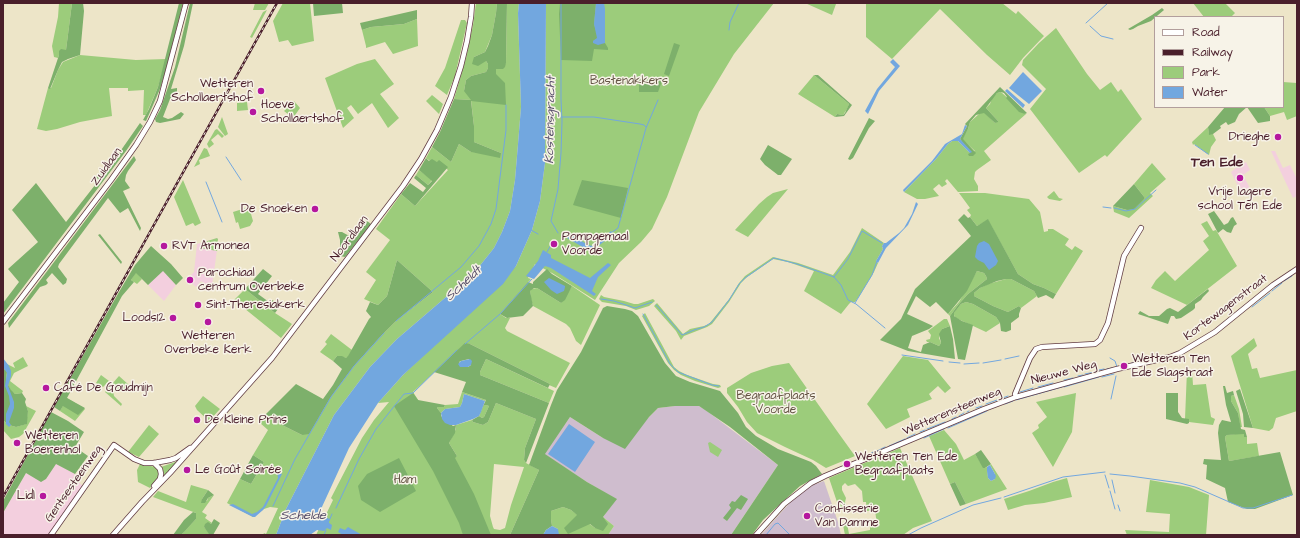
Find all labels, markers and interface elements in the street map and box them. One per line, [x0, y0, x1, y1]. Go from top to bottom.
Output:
legend [1154, 16, 1284, 108]
text: Road [1192, 24, 1220, 41]
text: Railway [1192, 44, 1233, 61]
text: Park [1192, 64, 1220, 81]
park label: Bastenakkers [590, 74, 668, 88]
water label: Kostensgracht [542, 76, 560, 164]
place label: Wetteren Schollaertshof [171, 77, 253, 105]
text: Water [1192, 84, 1227, 101]
marker: Wetteren Schollaertshof [256, 86, 266, 96]
place label: Hoeve Schollaertshof [261, 98, 343, 126]
marker: Hoeve Schollaertshof [248, 107, 258, 117]
place label: Drieghe [1229, 130, 1270, 144]
marker: Drieghe [1273, 132, 1283, 142]
street label: Zuidlaan [88, 145, 126, 189]
district label: Ten Ede [1191, 155, 1243, 171]
marker: Vrije lagere school Ten Ede [1235, 173, 1245, 183]
place label: Vrije lagere school Ten Ede [1198, 185, 1282, 213]
place label: De Snoeken [241, 202, 307, 216]
marker: De Snoeken [310, 204, 320, 214]
street label: Noordlaan [328, 213, 372, 265]
place label: Pompgemaal Voorde [562, 230, 629, 258]
place label: RVT Armonea [172, 239, 249, 253]
marker: Pompgemaal Voorde [549, 239, 559, 249]
marker: RVT Armonea [159, 241, 169, 251]
water label: Scheldt [443, 263, 485, 305]
place label: Parochiaal centrum Overbeke [198, 266, 304, 294]
street label: Kortewagenstraat [1181, 272, 1271, 344]
marker: Parochiaal centrum Overbeke [185, 275, 195, 285]
place label: Sint-Theresiakerk [206, 298, 305, 312]
marker: Sint-Theresiakerk [193, 300, 203, 310]
place label: Loods12 [123, 311, 165, 325]
marker: Loods12 [168, 313, 178, 323]
marker: Wetteren Overbeke Kerk [203, 317, 213, 327]
place label: Wetteren Overbeke Kerk [164, 329, 252, 357]
place label: Wetteren Ten Ede Slagstraat [1132, 352, 1213, 380]
street label: Nieuwe Weg [1030, 357, 1098, 389]
marker: Wetteren Ten Ede Slagstraat [1119, 361, 1129, 371]
place label: Café De Goudmijn [54, 381, 153, 395]
marker: Café De Goudmijn [41, 383, 51, 393]
street label: Wetterensteenweg [901, 385, 1003, 439]
park label: Begraafplaats Voorde [737, 389, 815, 417]
place label: De Kleine Prins [205, 413, 287, 427]
marker: De Kleine Prins [192, 415, 202, 425]
place label: Wetteren Boerenhol [25, 429, 80, 457]
marker: Wetteren Boerenhol [12, 438, 22, 448]
street label: Gentsesteenweg [42, 443, 106, 525]
place label: Wetteren Ten Ede Begraafplaats [855, 450, 957, 478]
marker: Wetteren Ten Ede Begraafplaats [842, 459, 852, 469]
place label: Le Goût Soirée [195, 463, 281, 477]
marker: Le Goût Soirée [182, 465, 192, 475]
park label: Ham [394, 473, 416, 487]
place label: Lidl [17, 489, 35, 503]
marker: Lidl [38, 491, 48, 501]
place label: Confisserie Van Damme [815, 502, 879, 530]
water label: Schelde [280, 508, 326, 524]
marker: Confisserie Van Damme [802, 511, 812, 521]

